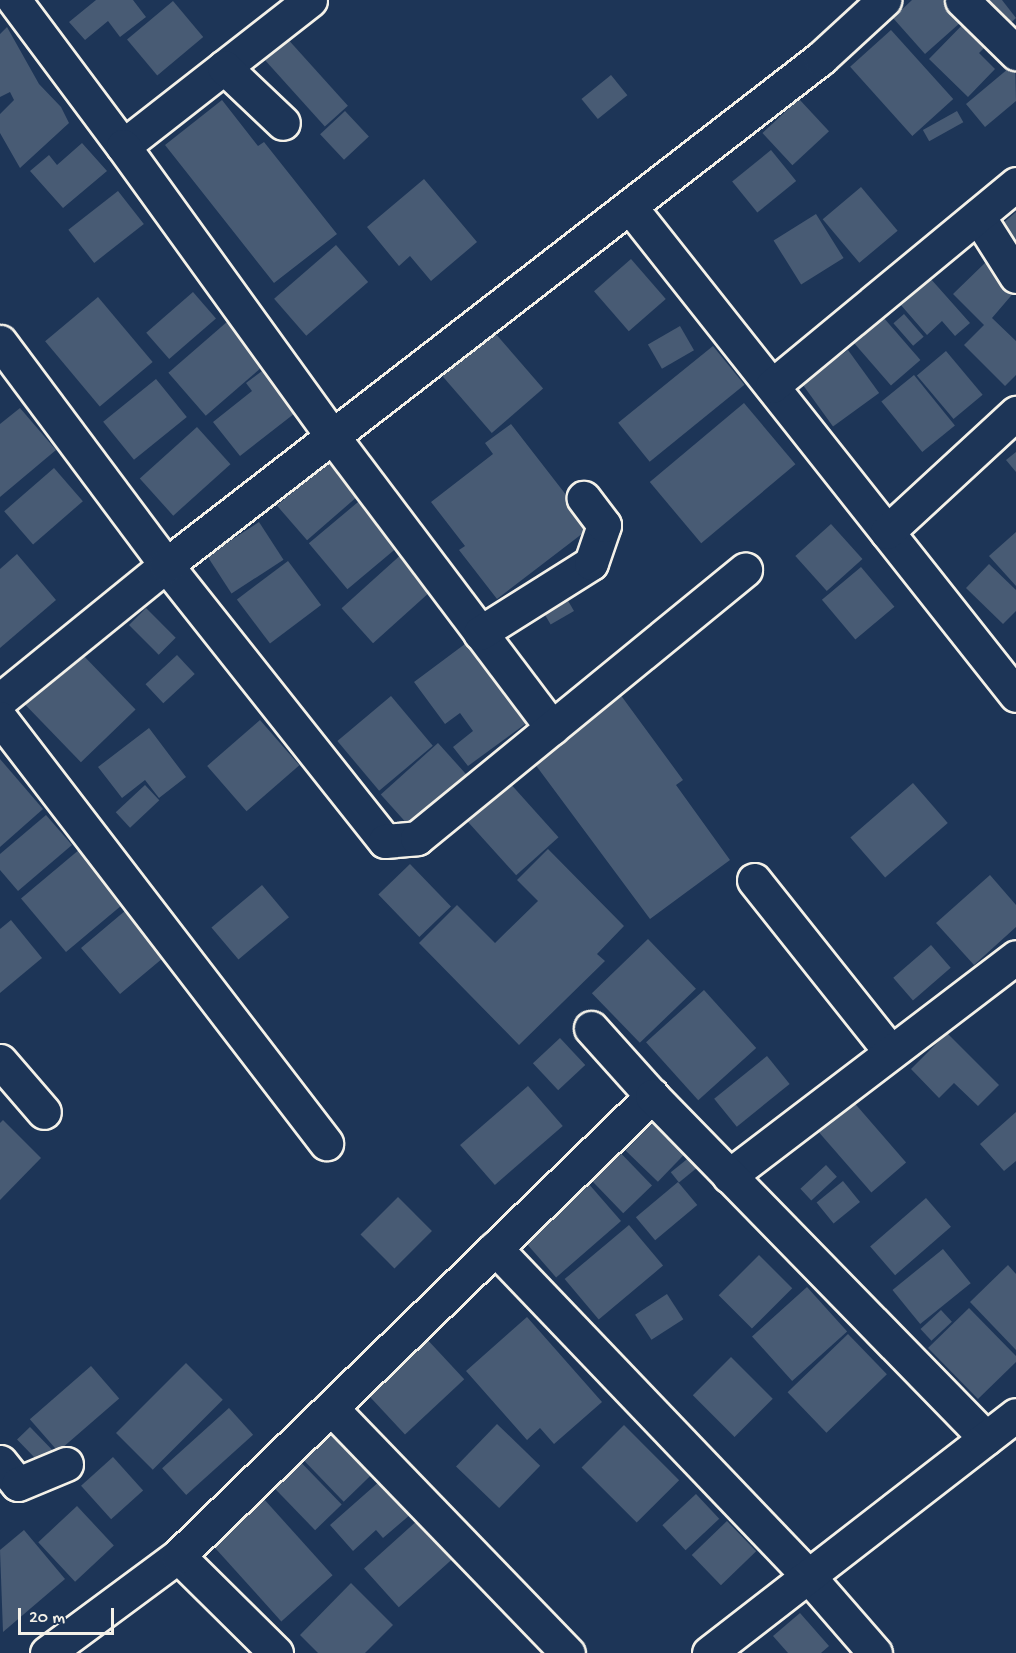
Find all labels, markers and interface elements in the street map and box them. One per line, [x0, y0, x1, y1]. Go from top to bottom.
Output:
scale bar [21, 1596, 117, 1634]
text: 20 m [29, 1608, 65, 1629]

